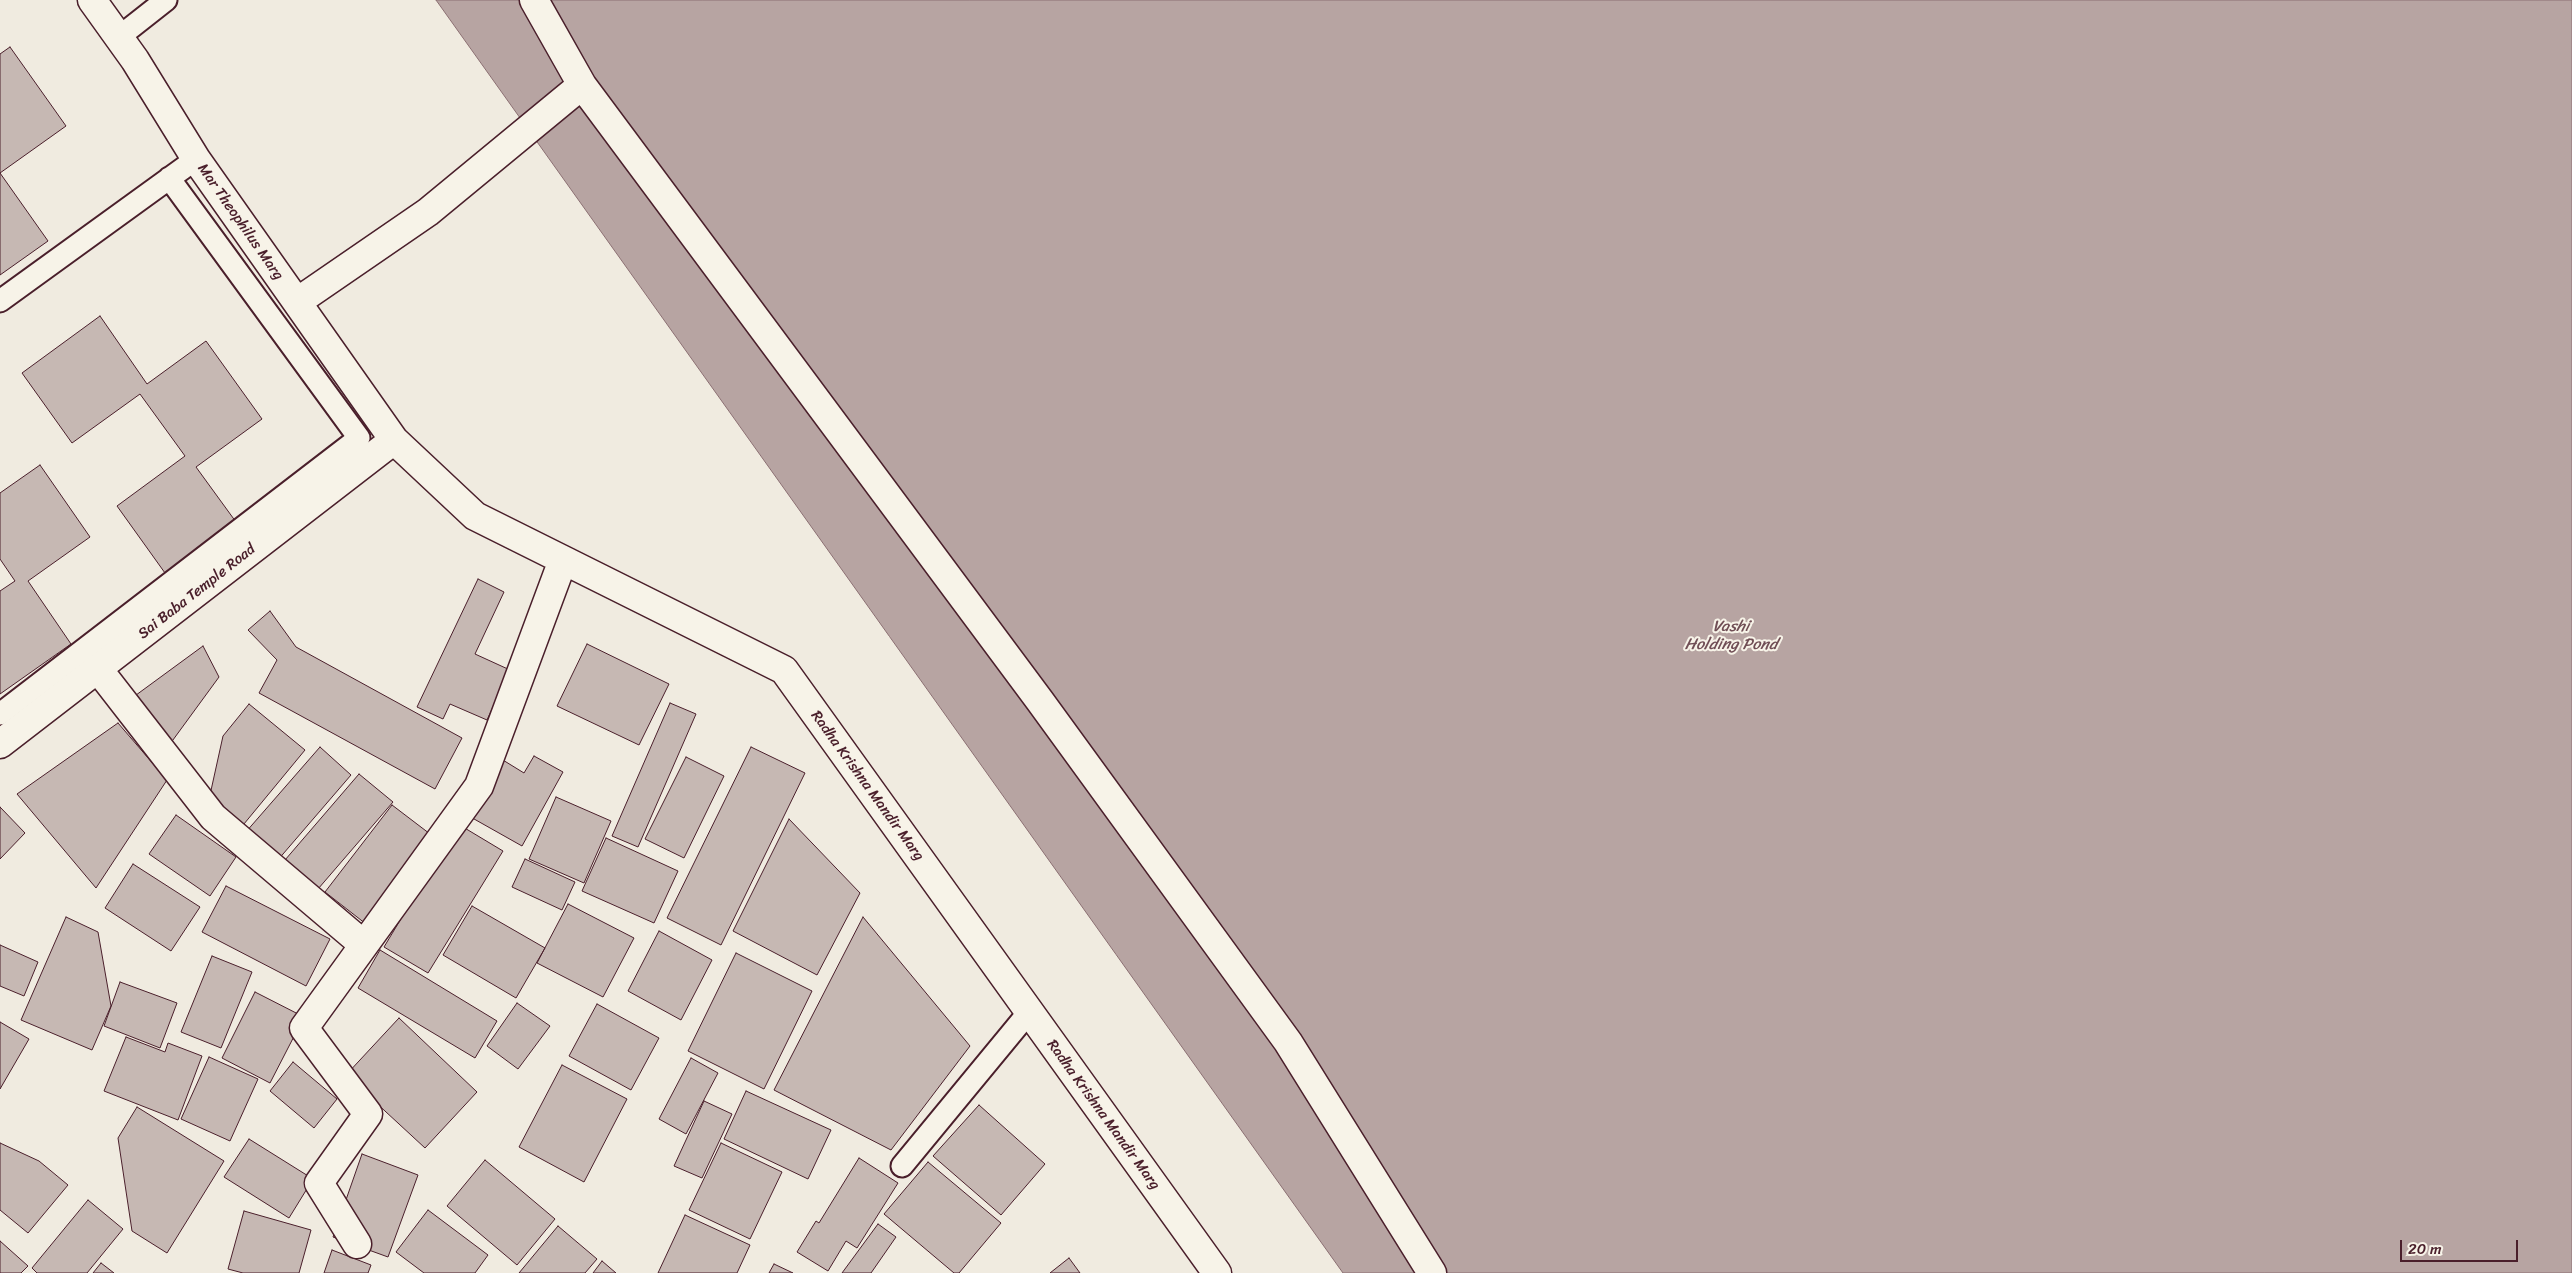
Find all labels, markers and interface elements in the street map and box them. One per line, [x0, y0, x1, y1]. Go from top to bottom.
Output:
street label: Mar Theophilus Marg [193, 160, 287, 284]
street label: Sai Baba Temple Road [135, 541, 259, 643]
water label: Vashi Holding Pond [1685, 617, 1777, 655]
street label: Radha Krishna Mandir Marg [807, 708, 927, 864]
street label: Radha Krishna Mandir Marg [1043, 1037, 1163, 1193]
scale bar [2402, 1230, 2520, 1262]
text: 20 m [2408, 1236, 2442, 1262]

